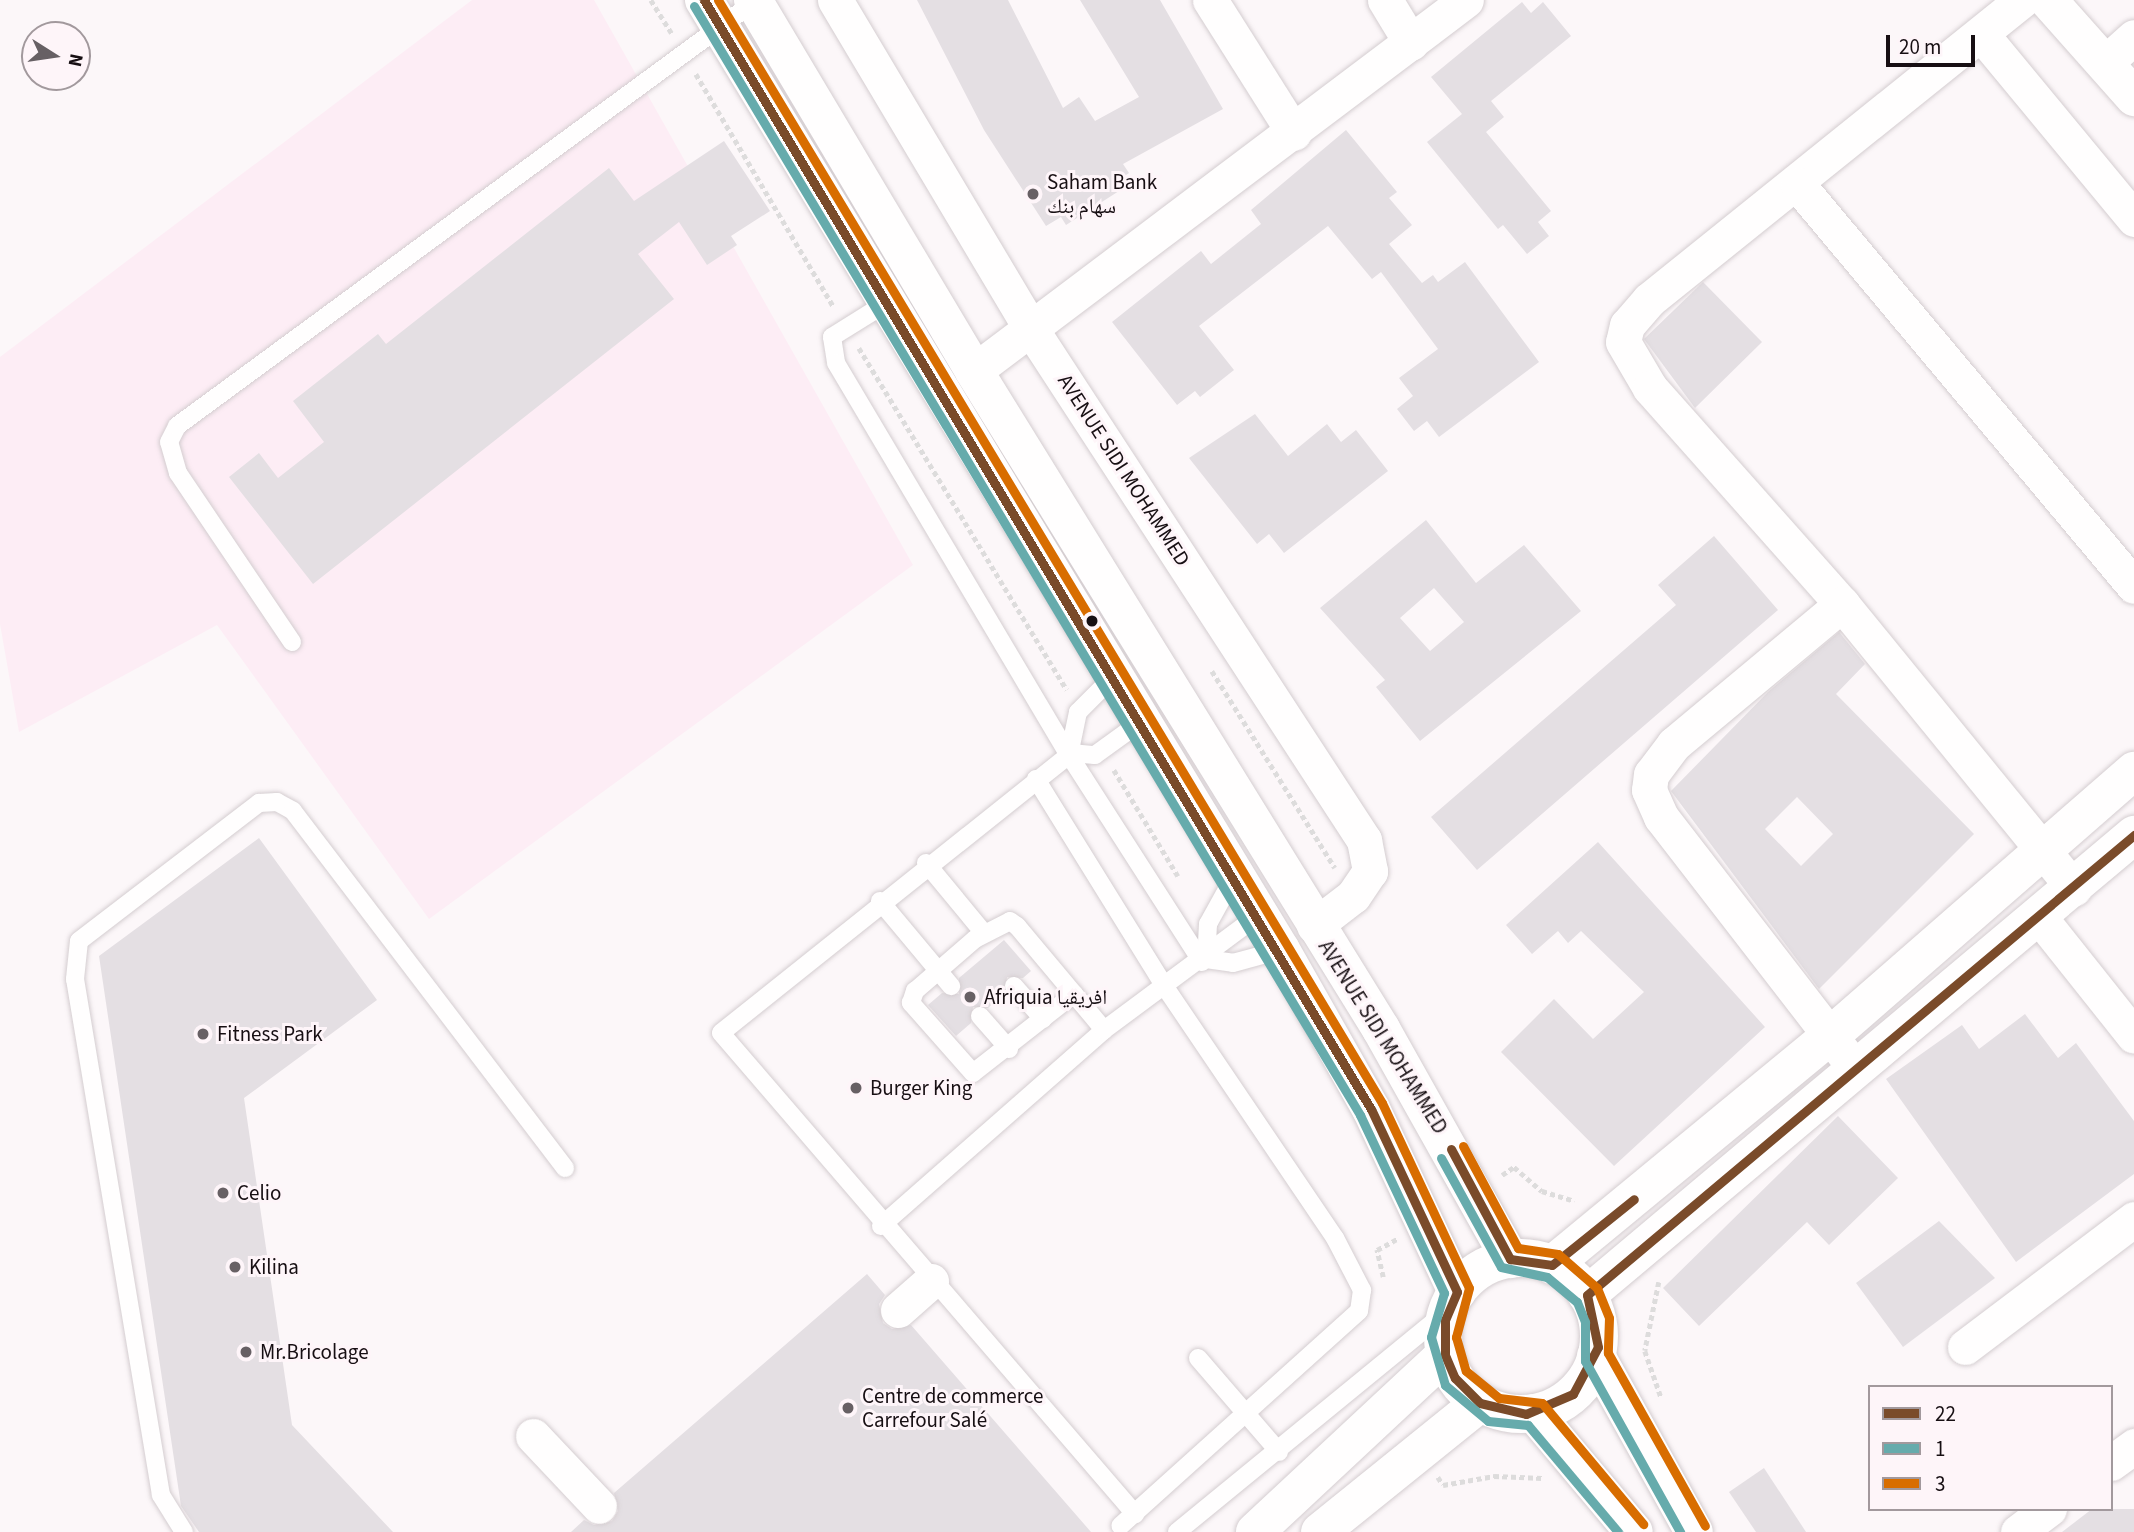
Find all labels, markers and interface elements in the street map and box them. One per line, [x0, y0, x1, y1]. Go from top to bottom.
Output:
north arrow [21, 21, 91, 91]
scale bar [1889, 21, 1978, 65]
text: 20 m [1899, 32, 1941, 62]
text: N [61, 51, 90, 69]
place label: Saham Bank سهام بنك [1047, 169, 1157, 219]
marker: Saham Bank سهام بنك [1025, 186, 1041, 202]
street label: AVENUE SIDI MOHAMMED [1053, 369, 1195, 571]
unlabelled marker [1085, 614, 1099, 628]
street label: AVENUE SIDI MOHAMMED [1313, 936, 1453, 1138]
place label: Afriquia افريقيا [984, 984, 1107, 1010]
marker: Afriquia افريقيا [962, 989, 978, 1005]
place label: Fitness Park [217, 1021, 323, 1047]
marker: Fitness Park [195, 1026, 211, 1042]
place label: Burger King [870, 1075, 972, 1101]
marker: Burger King [848, 1080, 864, 1096]
place label: Celio [237, 1180, 281, 1206]
marker: Celio [215, 1185, 231, 1201]
place label: Kilina [249, 1254, 299, 1280]
marker: Kilina [227, 1259, 243, 1275]
place label: Mr.Bricolage [260, 1339, 369, 1365]
marker: Mr.Bricolage [238, 1344, 254, 1360]
place label: Centre de commerce Carrefour Salé [862, 1383, 1043, 1433]
legend [1868, 1385, 2113, 1511]
text: 22 [1935, 1399, 1956, 1429]
marker: Centre de commerce Carrefour Salé [840, 1400, 856, 1416]
text: 1 [1935, 1434, 1945, 1464]
text: 3 [1935, 1469, 1945, 1499]

